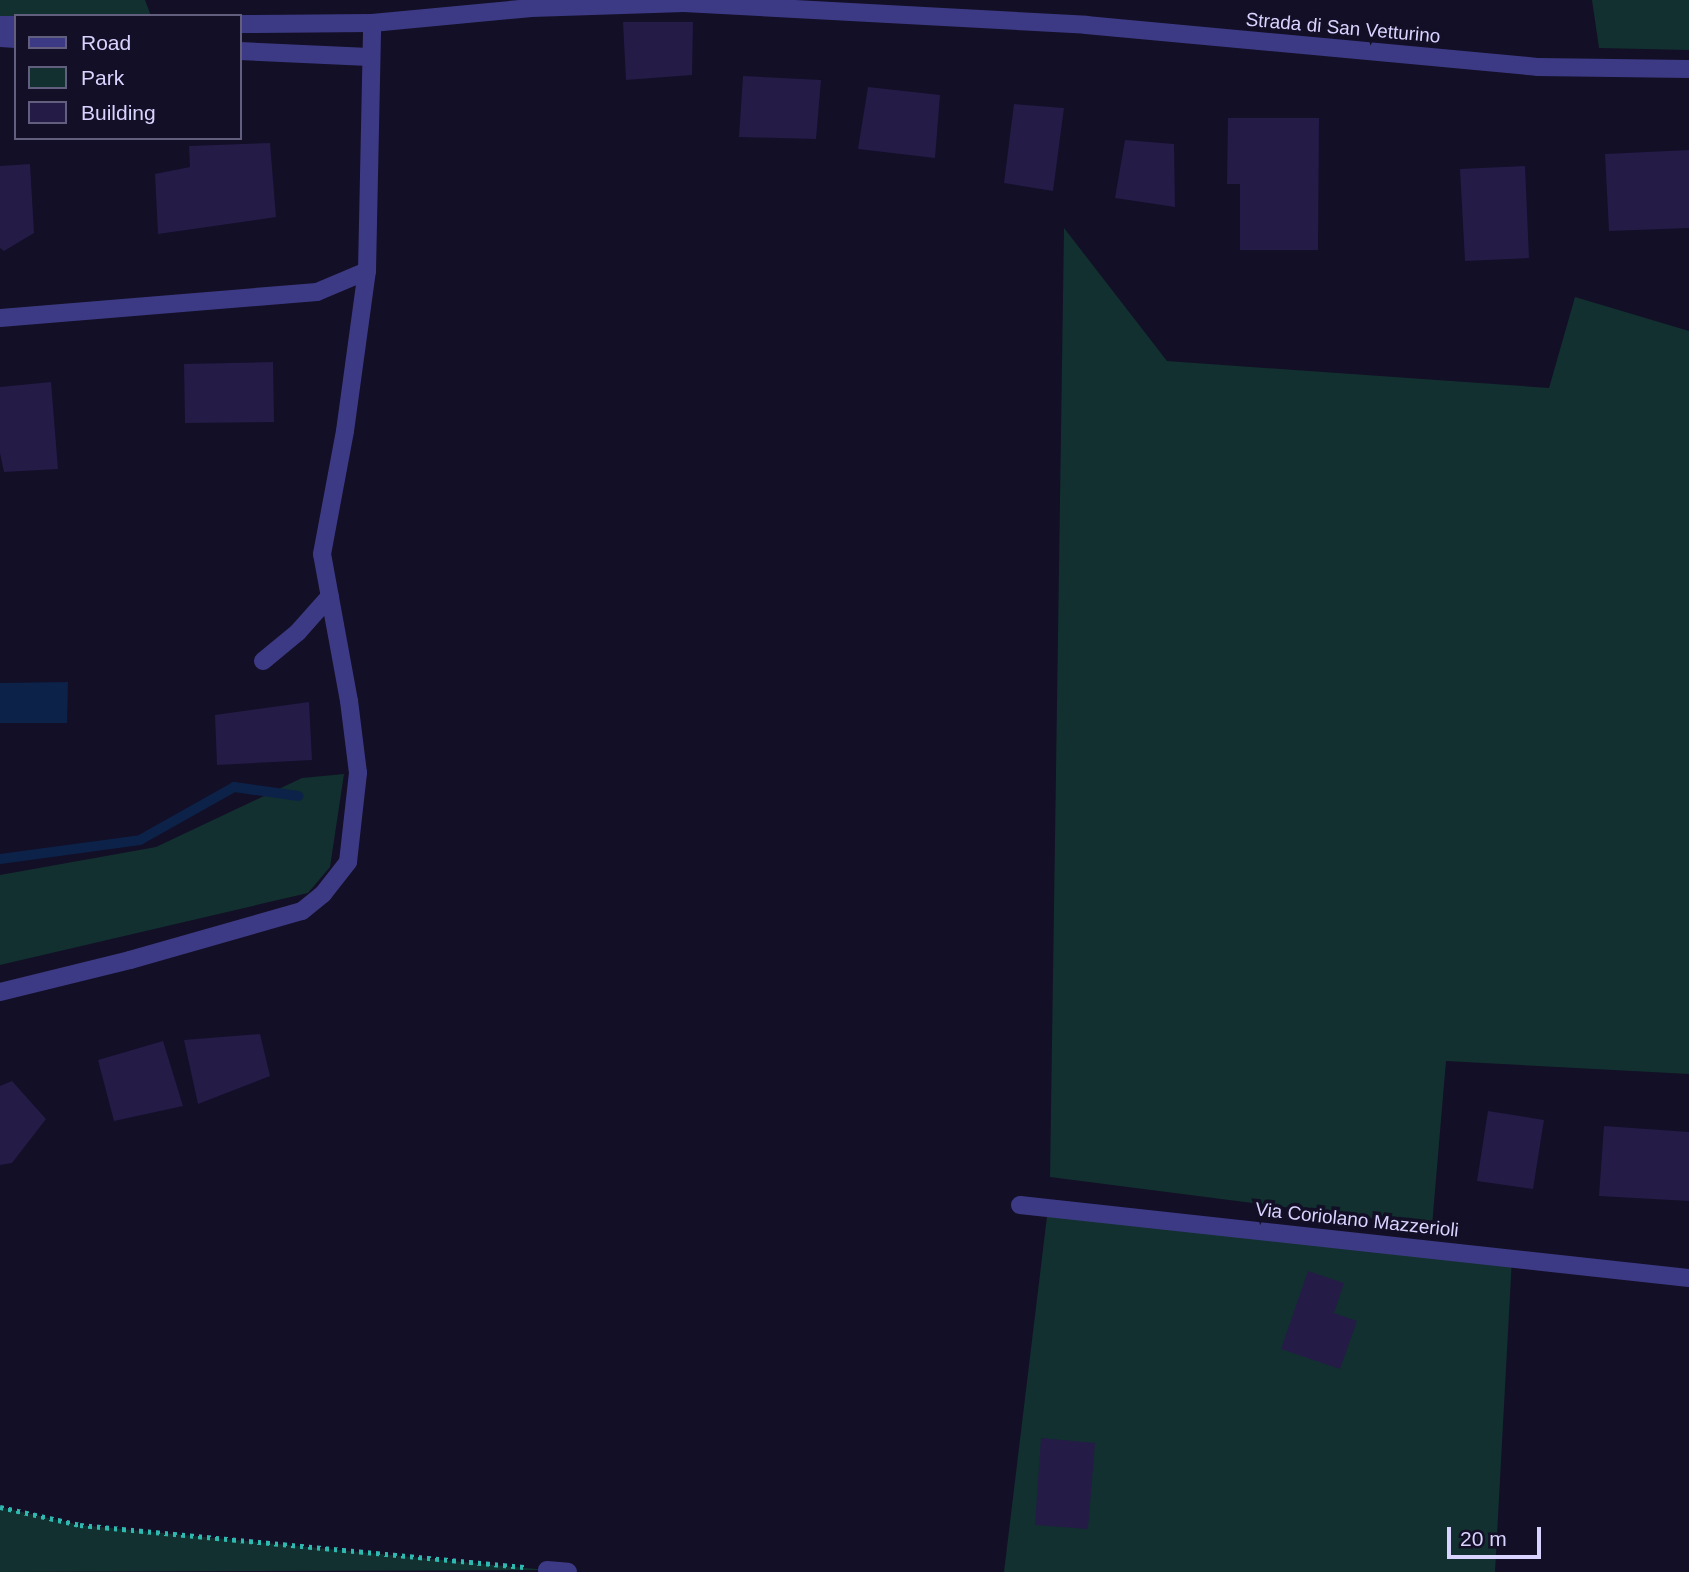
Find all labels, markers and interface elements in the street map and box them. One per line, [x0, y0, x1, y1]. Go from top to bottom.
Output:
street label: Strada di San Vetturino [1245, 8, 1441, 48]
legend [14, 14, 242, 140]
text: Road [81, 31, 131, 54]
text: Park [81, 66, 124, 89]
text: Building [81, 101, 156, 124]
street label: Via Coriolano Mazzerioli [1254, 1198, 1460, 1242]
scale bar [1451, 1512, 1546, 1556]
text: 20 m [1460, 1527, 1507, 1550]

